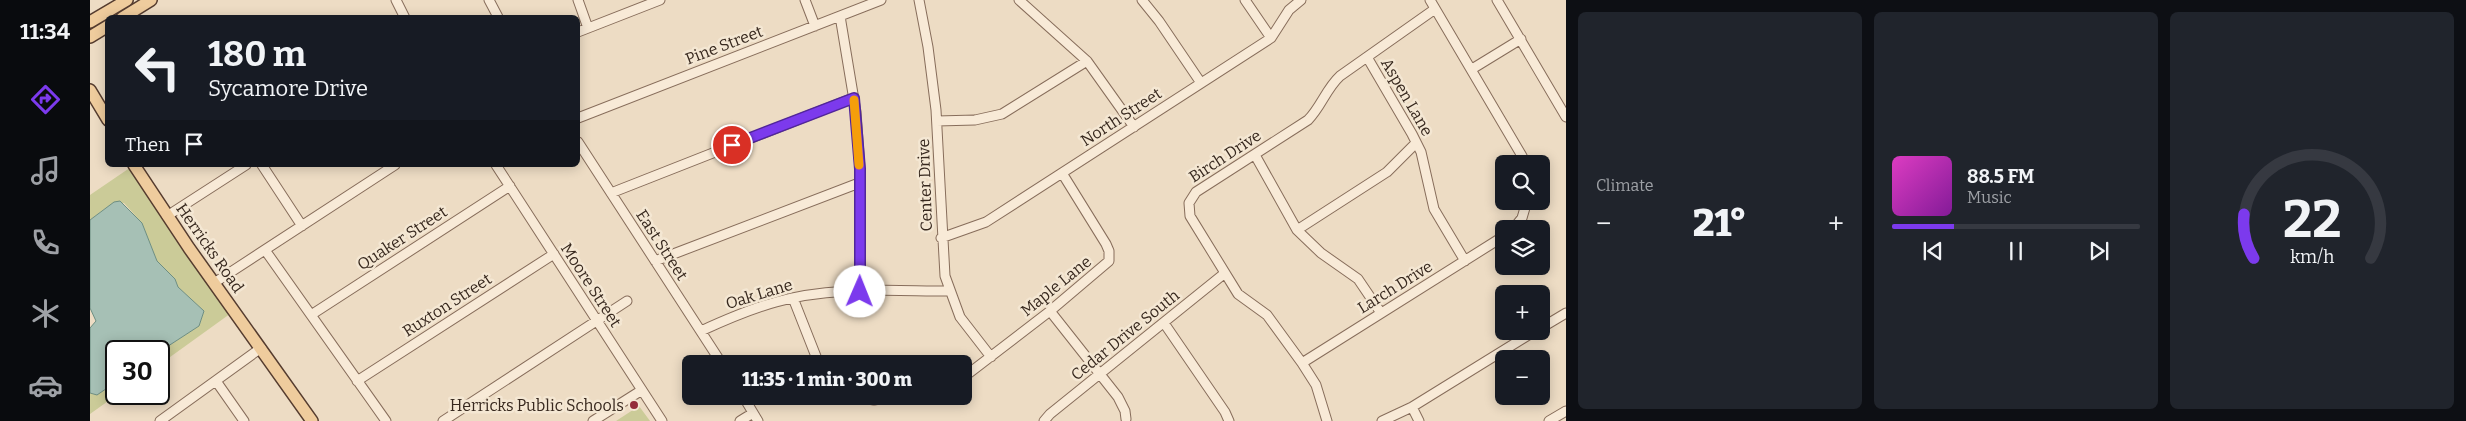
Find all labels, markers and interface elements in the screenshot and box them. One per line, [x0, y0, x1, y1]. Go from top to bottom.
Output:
text: 11:34 [20, 18, 70, 45]
street label: Pine Street [683, 21, 766, 68]
text: 180 m [208, 33, 306, 75]
icon: left [125, 35, 190, 100]
street label: Aspen Lane [1377, 55, 1437, 139]
text: Sycamore Drive [208, 75, 368, 102]
icon: directions [28, 82, 63, 117]
street label: North Street [1077, 84, 1165, 150]
pin [711, 124, 753, 166]
street label: Birch Drive [1185, 126, 1265, 186]
icon: arrive [180, 130, 208, 158]
icon: arrive [718, 131, 746, 159]
text: Then [125, 133, 170, 156]
street label: Center Drive [914, 138, 936, 232]
icon: music [28, 153, 63, 188]
map controls [1495, 155, 1550, 405]
button: search [1495, 155, 1550, 210]
text: 88.5 FM [1967, 165, 2034, 188]
text: Climate [1596, 176, 1654, 195]
text: Music [1967, 188, 2012, 207]
text: 22 [2283, 188, 2341, 251]
street label: Herricks Road [172, 200, 248, 297]
text: 21° [1693, 200, 1747, 246]
street label: Quaker Street [354, 202, 451, 274]
street label: East Street [632, 206, 692, 284]
text: − [1596, 207, 1611, 240]
text: + [1828, 207, 1844, 240]
button: layers [1495, 220, 1550, 275]
icon: phone [28, 225, 63, 260]
icon: previous [1919, 237, 1947, 265]
icon: pause [2002, 237, 2030, 265]
icon: next [2085, 237, 2113, 265]
street label: Moore Street [557, 239, 625, 331]
text: km/h [2290, 246, 2334, 268]
street label: Maple Lane [1017, 252, 1095, 320]
street label: Larch Drive [1354, 257, 1436, 317]
position arrow [833, 265, 885, 317]
street label: Ruxton Street [399, 269, 495, 341]
street label: Oak Lane [723, 275, 795, 313]
button: + [1495, 285, 1550, 340]
street label: Cedar Drive South [1067, 286, 1183, 384]
icon: climate [28, 296, 63, 331]
speed limit sign: 30 [105, 340, 170, 405]
button: − [1495, 350, 1550, 405]
icon: car [28, 368, 63, 403]
text: 11:35 · 1 min · 300 m [742, 368, 912, 391]
place label: Herricks Public Schools [450, 396, 624, 415]
marker: Herricks Public Schools [628, 399, 640, 411]

